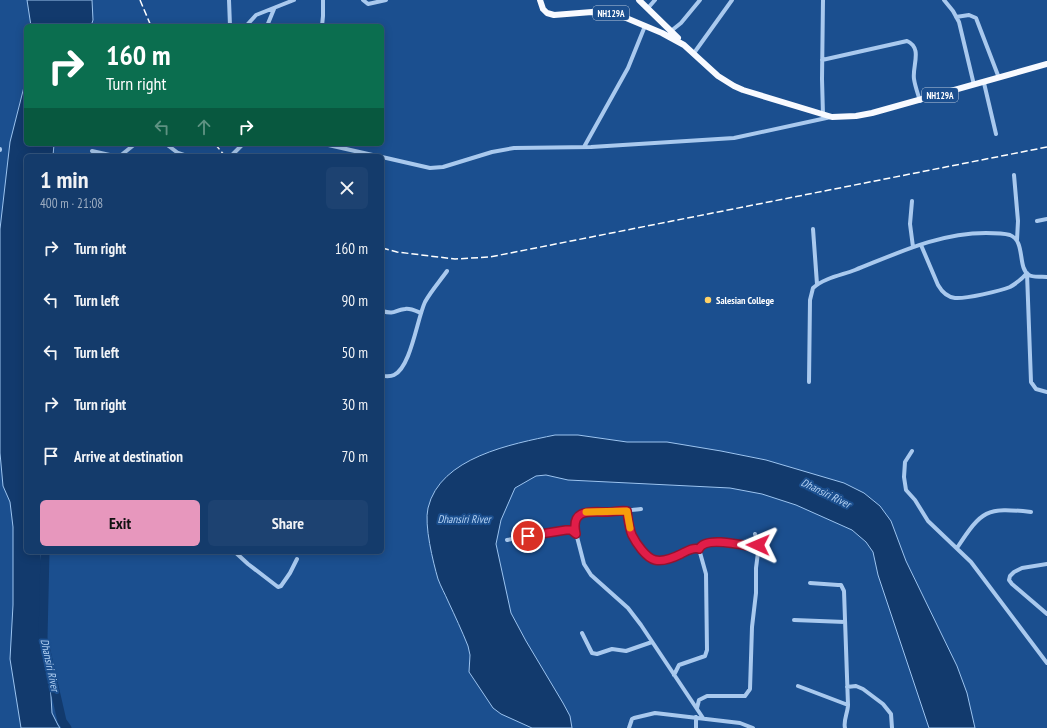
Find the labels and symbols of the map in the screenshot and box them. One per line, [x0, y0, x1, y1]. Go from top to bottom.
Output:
road number: NH129A [593, 6, 629, 20]
road number: NH129A [922, 88, 958, 102]
place label: Salesian College [716, 294, 774, 307]
marker: Salesian College [703, 295, 713, 305]
water label: Dhansiri River [799, 475, 855, 512]
water label: Dhansiri River [437, 512, 493, 526]
pin [511, 519, 545, 553]
position arrow [737, 524, 779, 566]
water label: Dhansiri River [38, 638, 63, 694]

